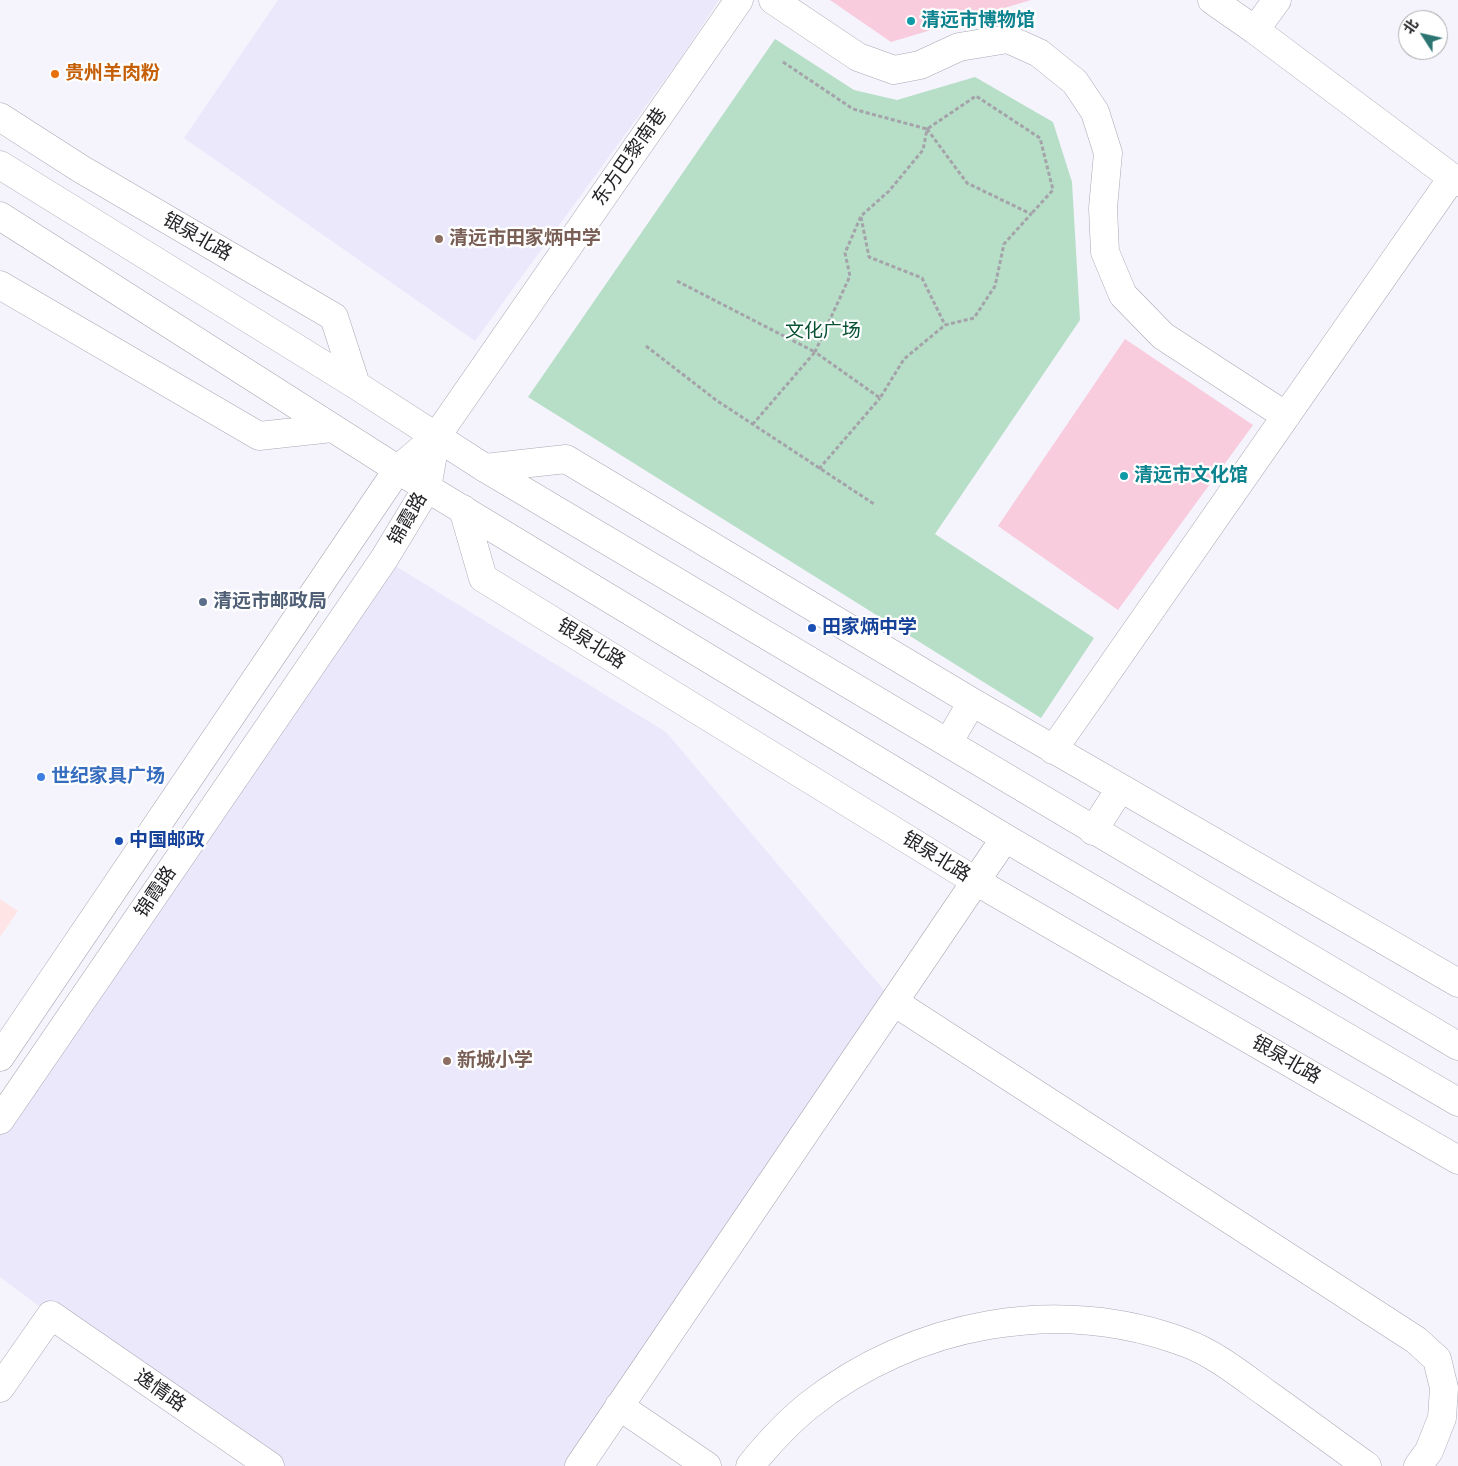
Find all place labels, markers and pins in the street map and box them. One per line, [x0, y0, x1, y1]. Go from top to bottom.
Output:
place label: 清远市博物馆 [921, 10, 1035, 32]
marker: 清远市博物馆 [905, 15, 917, 27]
place label: 贵州羊肉粉 [65, 63, 160, 85]
marker: 贵州羊肉粉 [49, 68, 61, 80]
place label: 清远市田家炳中学 [449, 228, 601, 250]
marker: 清远市田家炳中学 [433, 233, 445, 245]
place label: 清远市文化馆 [1134, 465, 1248, 487]
marker: 清远市文化馆 [1118, 470, 1130, 482]
place label: 清远市邮政局 [213, 591, 327, 613]
marker: 清远市邮政局 [197, 596, 209, 608]
place label: 田家炳中学 [822, 617, 917, 639]
marker: 田家炳中学 [806, 622, 818, 634]
place label: 世纪家具广场 [51, 766, 165, 788]
marker: 世纪家具广场 [35, 771, 47, 783]
place label: 中国邮政 [129, 830, 205, 852]
marker: 中国邮政 [113, 835, 125, 847]
place label: 新城小学 [457, 1050, 533, 1072]
marker: 新城小学 [441, 1055, 453, 1067]

